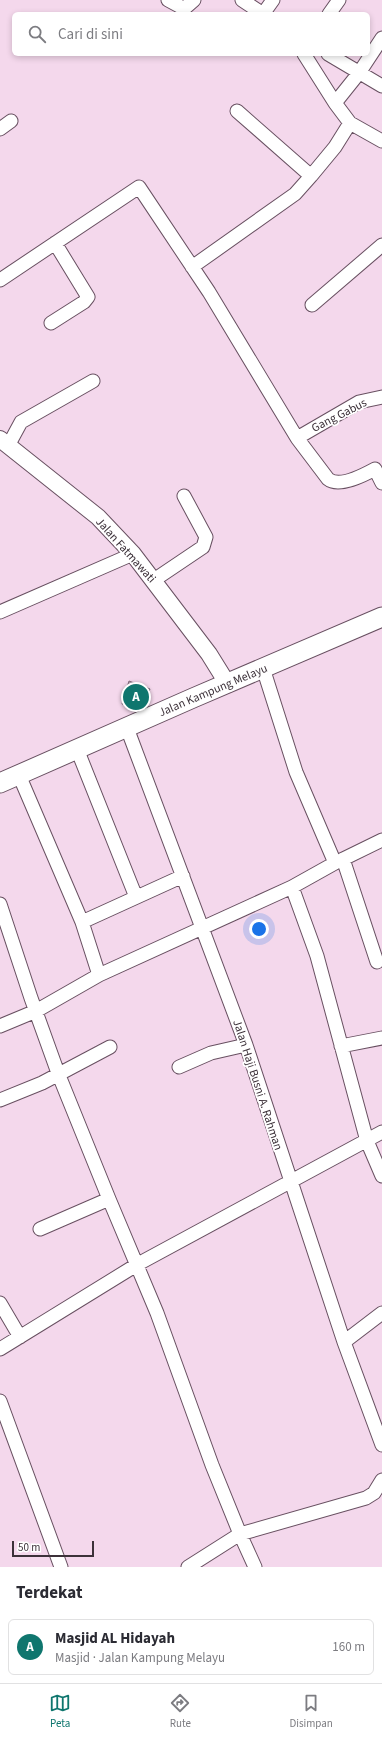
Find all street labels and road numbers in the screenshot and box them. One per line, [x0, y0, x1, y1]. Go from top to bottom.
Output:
street label: Gang Gabus [309, 394, 370, 437]
street label: Jalan Fatmawati [92, 514, 160, 587]
street label: Jalan Kampung Melayu [156, 660, 270, 721]
street label: Jalan Haji Busni A. Rahman [228, 1018, 287, 1153]

